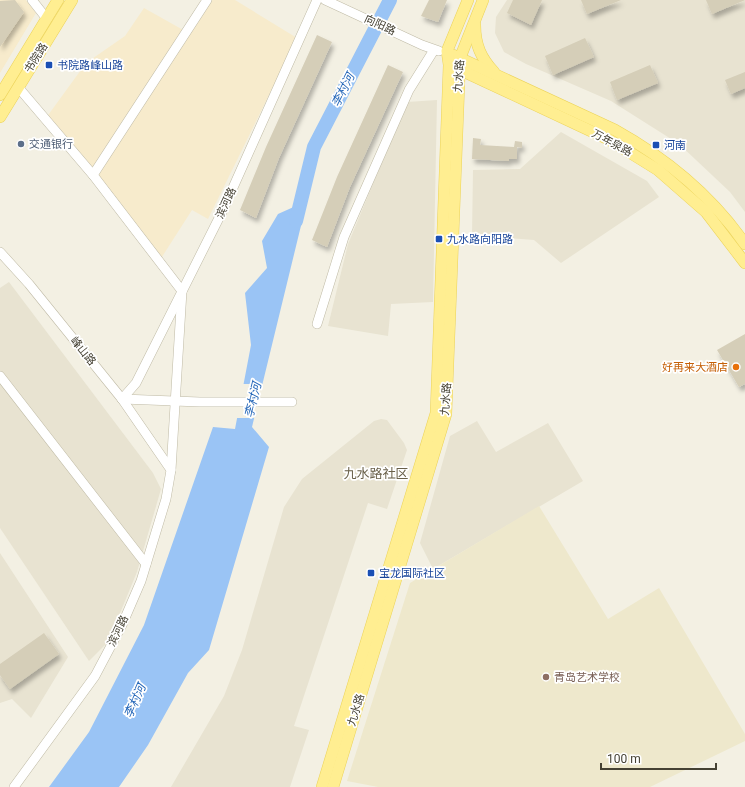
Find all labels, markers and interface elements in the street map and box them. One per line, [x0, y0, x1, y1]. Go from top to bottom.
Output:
street label: 向阳路 [362, 12, 398, 38]
street label: 书院路 [22, 41, 50, 75]
place label: 书院路峰山路 [57, 59, 123, 72]
street label: 九水路 [451, 59, 467, 93]
marker: 书院路峰山路 [44, 60, 54, 70]
water label: 李村河 [329, 69, 358, 109]
street label: 万年泉路 [590, 127, 634, 159]
place label: 交通银行 [29, 138, 73, 151]
marker: 交通银行 [16, 139, 26, 149]
place label: 河南 [664, 139, 686, 152]
marker: 河南 [651, 140, 661, 150]
street label: 滨河路 [213, 185, 239, 221]
place label: 九水路向阳路 [447, 233, 513, 246]
marker: 九水路向阳路 [434, 234, 444, 244]
street label: 峰山路 [68, 334, 98, 368]
place label: 好再来大酒店 [662, 361, 728, 374]
marker: 好再来大酒店 [731, 362, 741, 372]
water label: 李村河 [242, 379, 265, 419]
street label: 九水路 [438, 382, 454, 416]
district label: 九水路社区 [343, 466, 409, 481]
place label: 宝龙国际社区 [379, 567, 445, 580]
marker: 宝龙国际社区 [366, 568, 376, 578]
street label: 滨河路 [105, 613, 131, 649]
place label: 青岛艺术学校 [554, 671, 620, 684]
marker: 青岛艺术学校 [541, 672, 551, 682]
water label: 李村河 [121, 680, 150, 720]
street label: 九水路 [345, 692, 367, 728]
scale bar [601, 745, 716, 771]
text: 100 m [607, 752, 641, 766]

